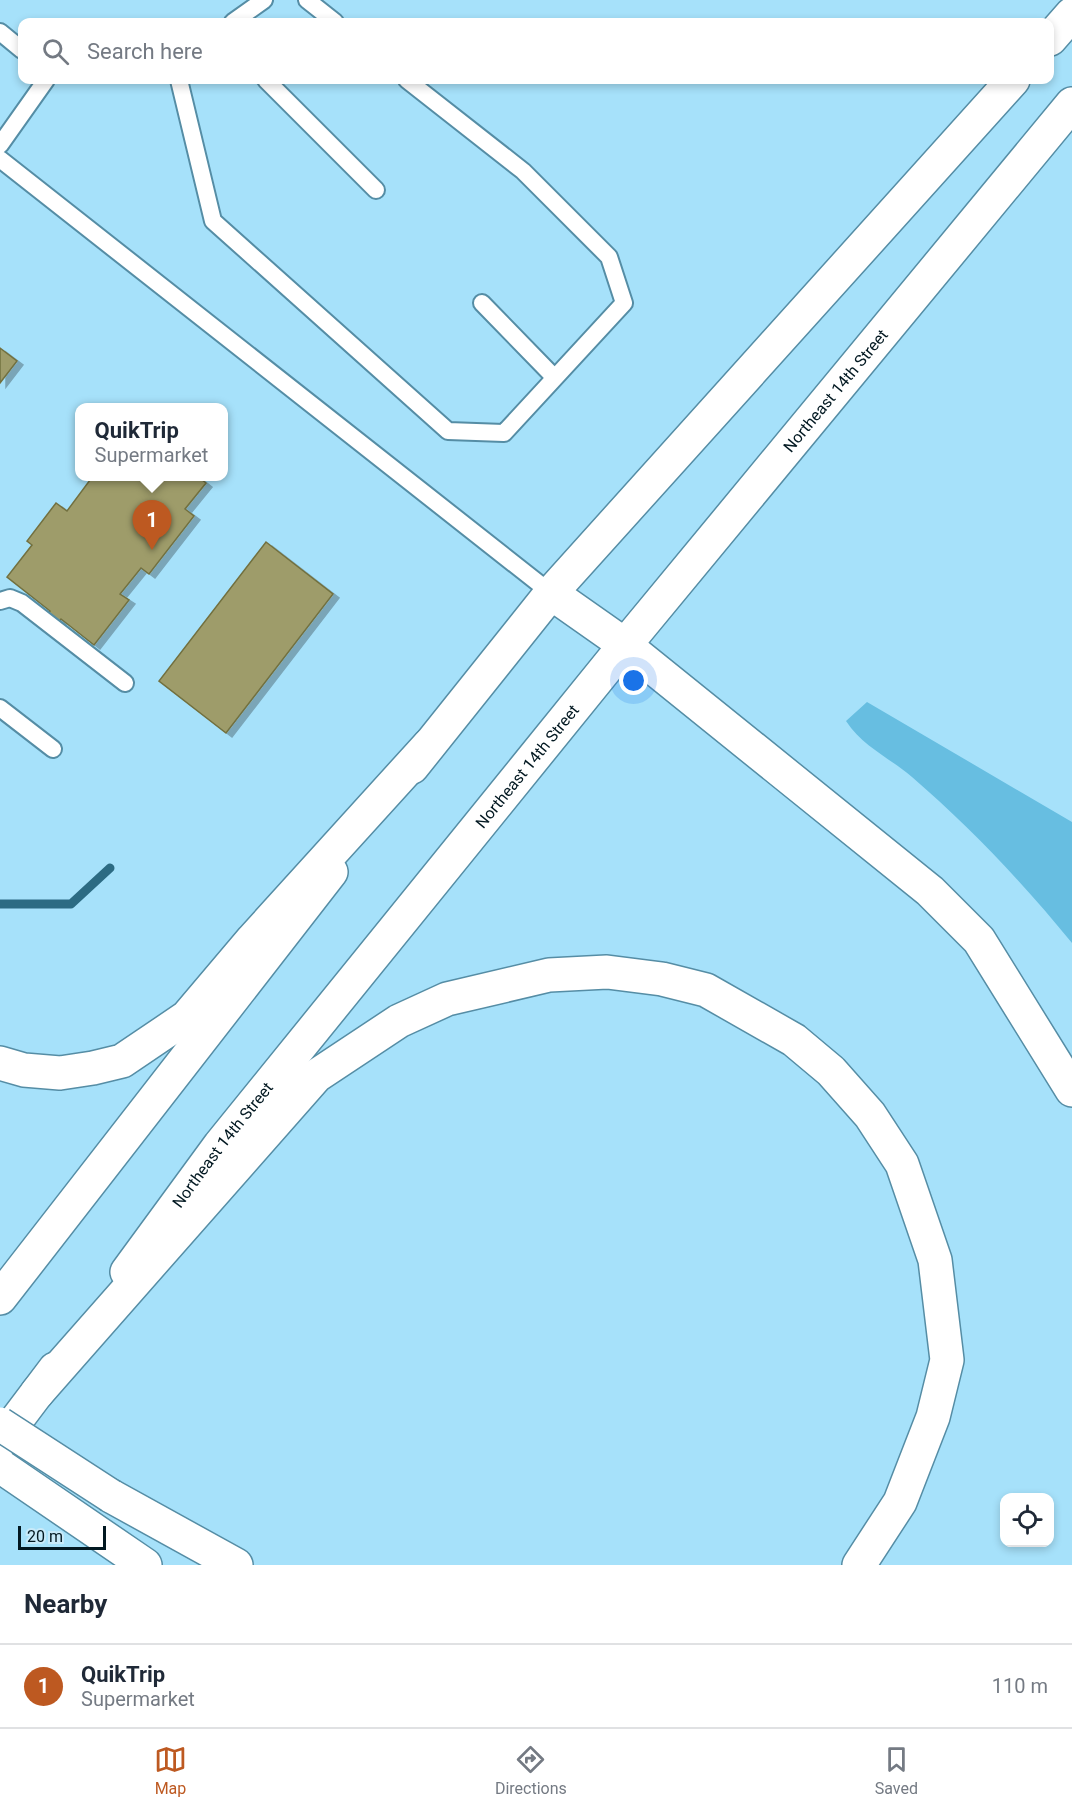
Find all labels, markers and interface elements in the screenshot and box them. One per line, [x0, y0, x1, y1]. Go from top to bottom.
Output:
search box [18, 18, 1054, 84]
icon: search [39, 35, 72, 68]
text: Search here [87, 39, 203, 64]
street label: Northeast 14th Street [779, 325, 891, 456]
popup [75, 403, 228, 481]
text: QuikTrip [95, 418, 179, 443]
text: Supermarket [95, 443, 208, 467]
pin: 1 [132, 500, 172, 550]
your location [619, 666, 648, 695]
street label: Northeast 14th Street [471, 701, 583, 832]
street label: Northeast 14th Street [168, 1078, 277, 1211]
map controls [1000, 1493, 1054, 1547]
button: locate [1000, 1493, 1054, 1547]
scale bar [18, 1523, 106, 1550]
text: 20 m [27, 1527, 63, 1546]
text: Nearby [24, 1589, 107, 1619]
text: QuikTrip [81, 1662, 165, 1687]
text: 1 [38, 1674, 49, 1698]
text: 110 m [992, 1674, 1048, 1698]
text: Supermarket [81, 1687, 195, 1711]
tab: Map [154, 1743, 187, 1798]
tab: Directions [495, 1743, 567, 1798]
tab: Saved [875, 1743, 918, 1798]

